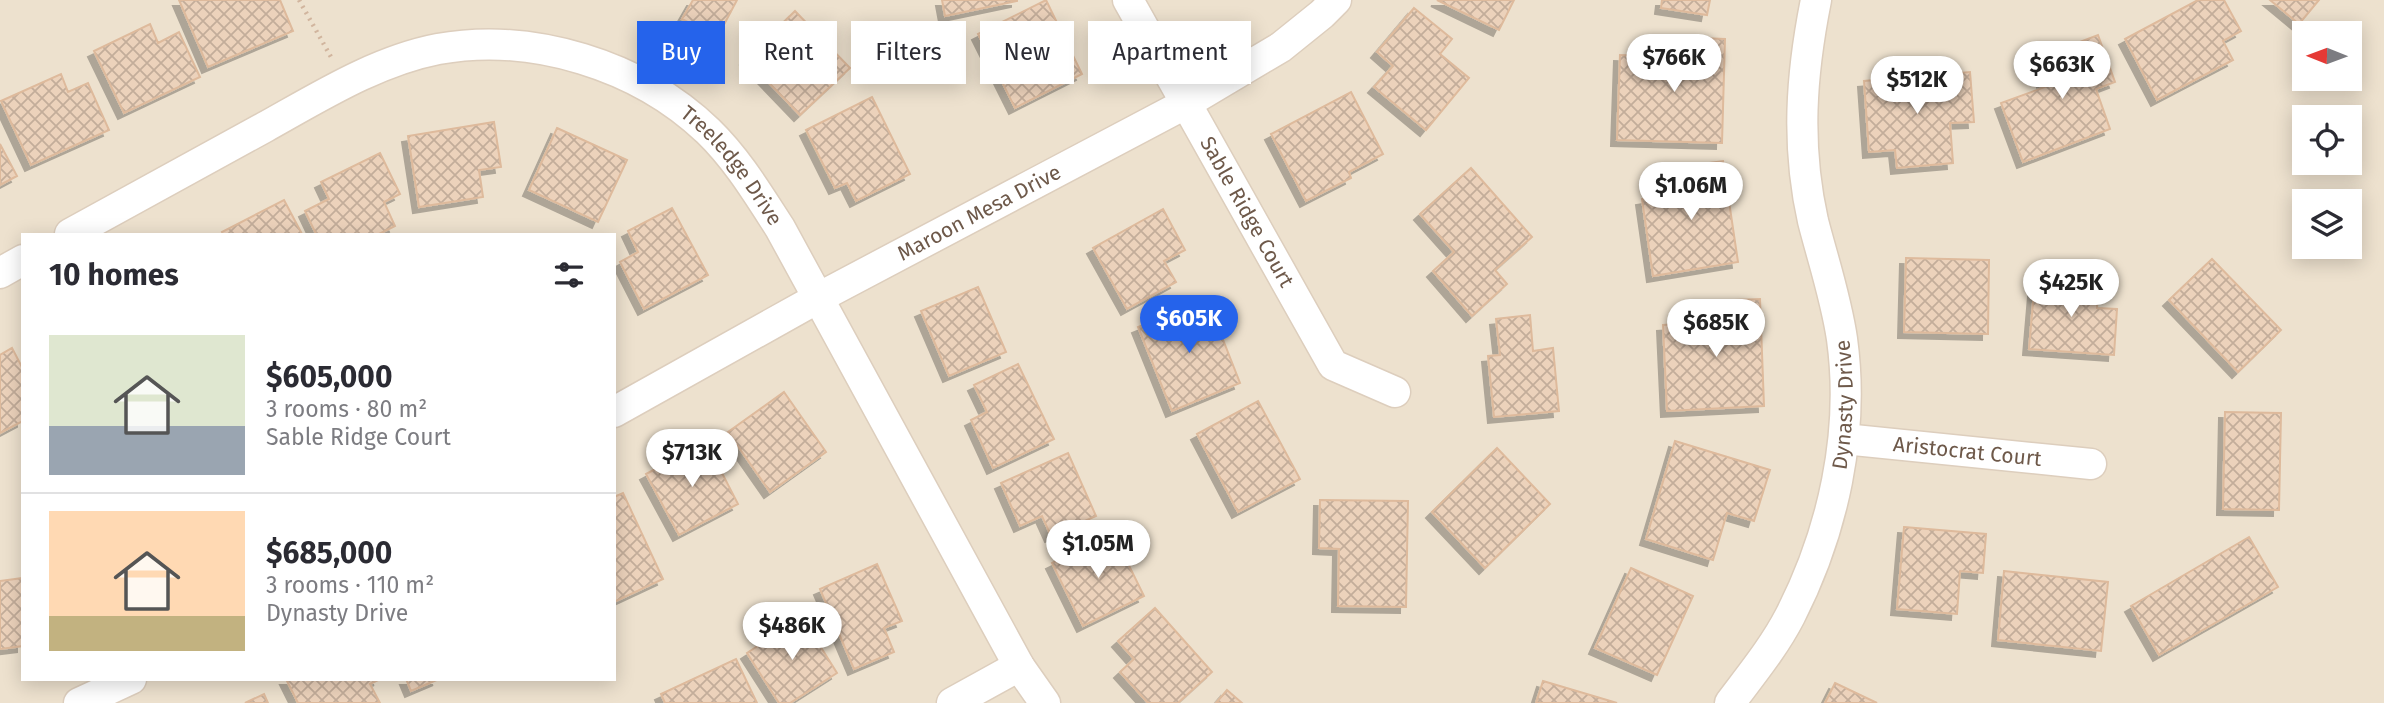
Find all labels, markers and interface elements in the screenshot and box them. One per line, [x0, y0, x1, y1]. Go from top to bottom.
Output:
chip: Buy [637, 21, 725, 84]
chip: Rent [739, 21, 837, 84]
chip: Filters [851, 21, 966, 84]
chip: New [980, 21, 1074, 84]
chip: Apartment [1088, 21, 1251, 84]
north arrow [2292, 21, 2362, 91]
map controls [2292, 21, 2362, 259]
pin: $766K [1625, 34, 1723, 94]
pin: $663K [2013, 42, 2111, 101]
text: $766K [1642, 43, 1706, 71]
text: $663K [2030, 50, 2094, 78]
pin: $512K [1868, 57, 1966, 116]
text: $512K [1887, 65, 1947, 93]
street label: Treeledge Drive [676, 100, 788, 230]
button: locate [2292, 105, 2362, 175]
street label: Sable Ridge Court [1194, 132, 1300, 292]
street label: Maroon Mesa Drive [893, 159, 1065, 267]
pin: $1.06M [1634, 162, 1748, 222]
text: $1.06M [1655, 171, 1727, 199]
button: layers [2292, 189, 2362, 259]
icon: filters [550, 256, 588, 294]
text: 10 homes [49, 257, 179, 293]
pin: $425K [2022, 260, 2120, 319]
text: $425K [2039, 268, 2103, 296]
pin: $605K [1140, 296, 1238, 355]
pin: $685K [1667, 300, 1765, 359]
text: $605K [1156, 304, 1222, 332]
text: $685K [1683, 308, 1749, 336]
street label: Dynasty Drive [1826, 338, 1859, 471]
text: $605,000 [266, 359, 392, 395]
icon: home [105, 363, 189, 447]
text: 3 rooms · 80 m² [266, 395, 427, 423]
text: Sable Ridge Court [266, 423, 451, 451]
pin: $713K [643, 430, 741, 489]
street label: Aristocrat Court [1892, 431, 2043, 472]
text: $713K [662, 438, 722, 466]
pin: $1.05M [1041, 520, 1155, 580]
text: $1.05M [1062, 529, 1134, 557]
text: $685,000 [266, 535, 392, 571]
icon: home [105, 539, 189, 623]
text: 3 rooms · 110 m² [266, 571, 434, 599]
text: Dynasty Drive [266, 599, 408, 627]
pin: $486K [743, 602, 841, 662]
text: $486K [759, 611, 825, 639]

